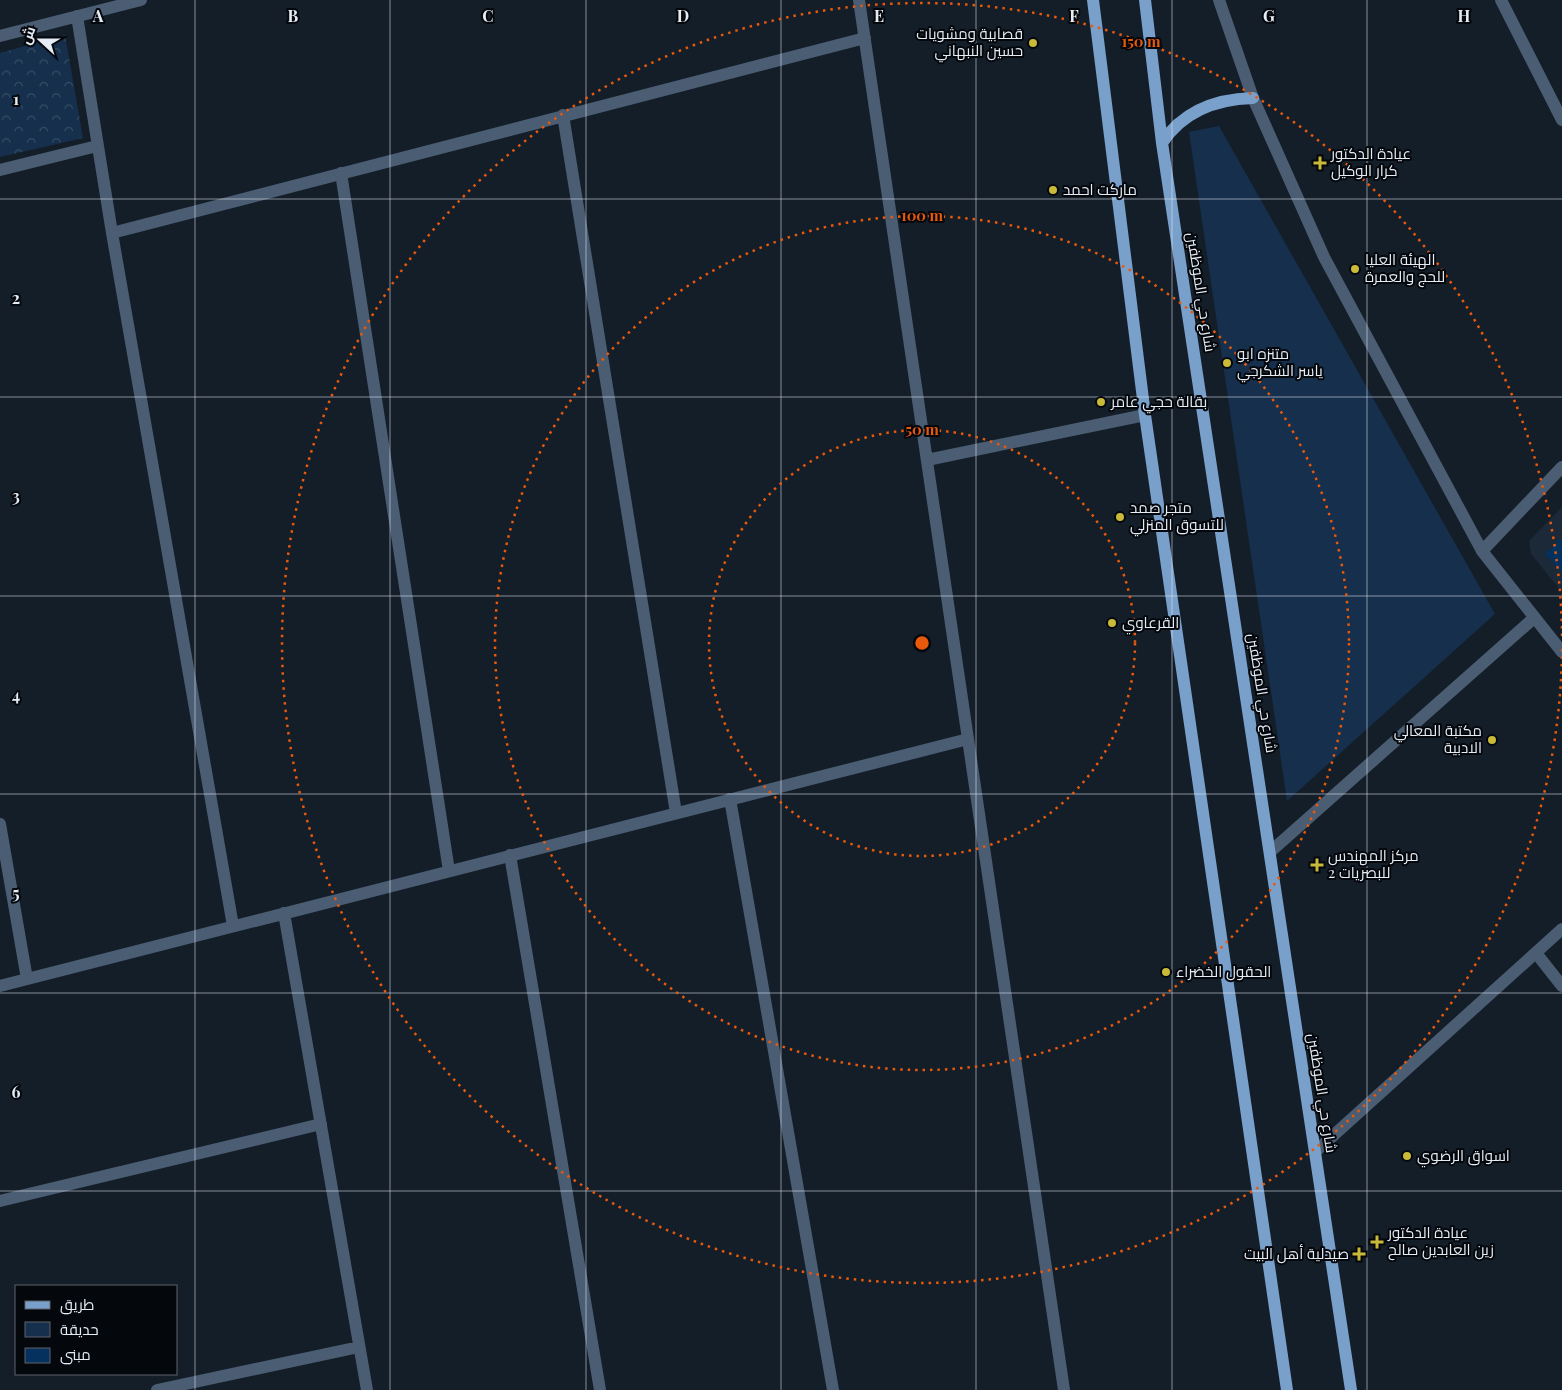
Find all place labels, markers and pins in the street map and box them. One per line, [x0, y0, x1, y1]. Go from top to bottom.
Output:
place label: قصابية ومشويات حسين النبهاني [916, 23, 1023, 63]
marker: قصابية ومشويات حسين النبهاني [1027, 37, 1039, 49]
place label: عيادة الدكتور كرار الوكيل [1330, 143, 1411, 181]
marker: عيادة الدكتور كرار الوكيل [1313, 156, 1327, 170]
place label: ماركت احمد [1063, 179, 1137, 199]
marker: ماركت احمد [1047, 184, 1059, 196]
place label: الهيئة العليا للحج والعمرة [1365, 249, 1445, 288]
marker: الهيئة العليا للحج والعمرة [1349, 263, 1361, 275]
place label: متنزه ابو ياسر الشكرجي [1237, 343, 1323, 383]
marker: متنزه ابو ياسر الشكرجي [1221, 357, 1233, 369]
place label: بقالة حجي عامر [1110, 391, 1207, 414]
marker: بقالة حجي عامر [1095, 396, 1107, 408]
place label: متجر صمد للتسوق المنزلي [1130, 497, 1224, 537]
marker: متجر صمد للتسوق المنزلي [1114, 511, 1126, 523]
place label: القرعاوي [1122, 612, 1179, 635]
marker: القرعاوي [1106, 617, 1118, 629]
centre of rings [913, 634, 931, 652]
place label: مكتبة المعالي الادبية [1394, 720, 1482, 757]
marker: مكتبة المعالي الادبية [1486, 734, 1498, 746]
place label: مركز المهندس للبصريات 2 [1328, 845, 1419, 882]
marker: مركز المهندس للبصريات 2 [1310, 858, 1324, 872]
place label: الحقول الخضراء [1176, 961, 1271, 981]
marker: الحقول الخضراء [1160, 966, 1172, 978]
place label: اسواق الرضوي [1417, 1145, 1510, 1168]
marker: اسواق الرضوي [1401, 1150, 1413, 1162]
place label: عيادة الدكتور زين العابدين صالح [1387, 1222, 1494, 1261]
marker: عيادة الدكتور زين العابدين صالح [1370, 1235, 1384, 1249]
place label: صيدلية أهل البيت [1244, 1243, 1349, 1264]
marker: صيدلية أهل البيت [1353, 1248, 1365, 1260]

